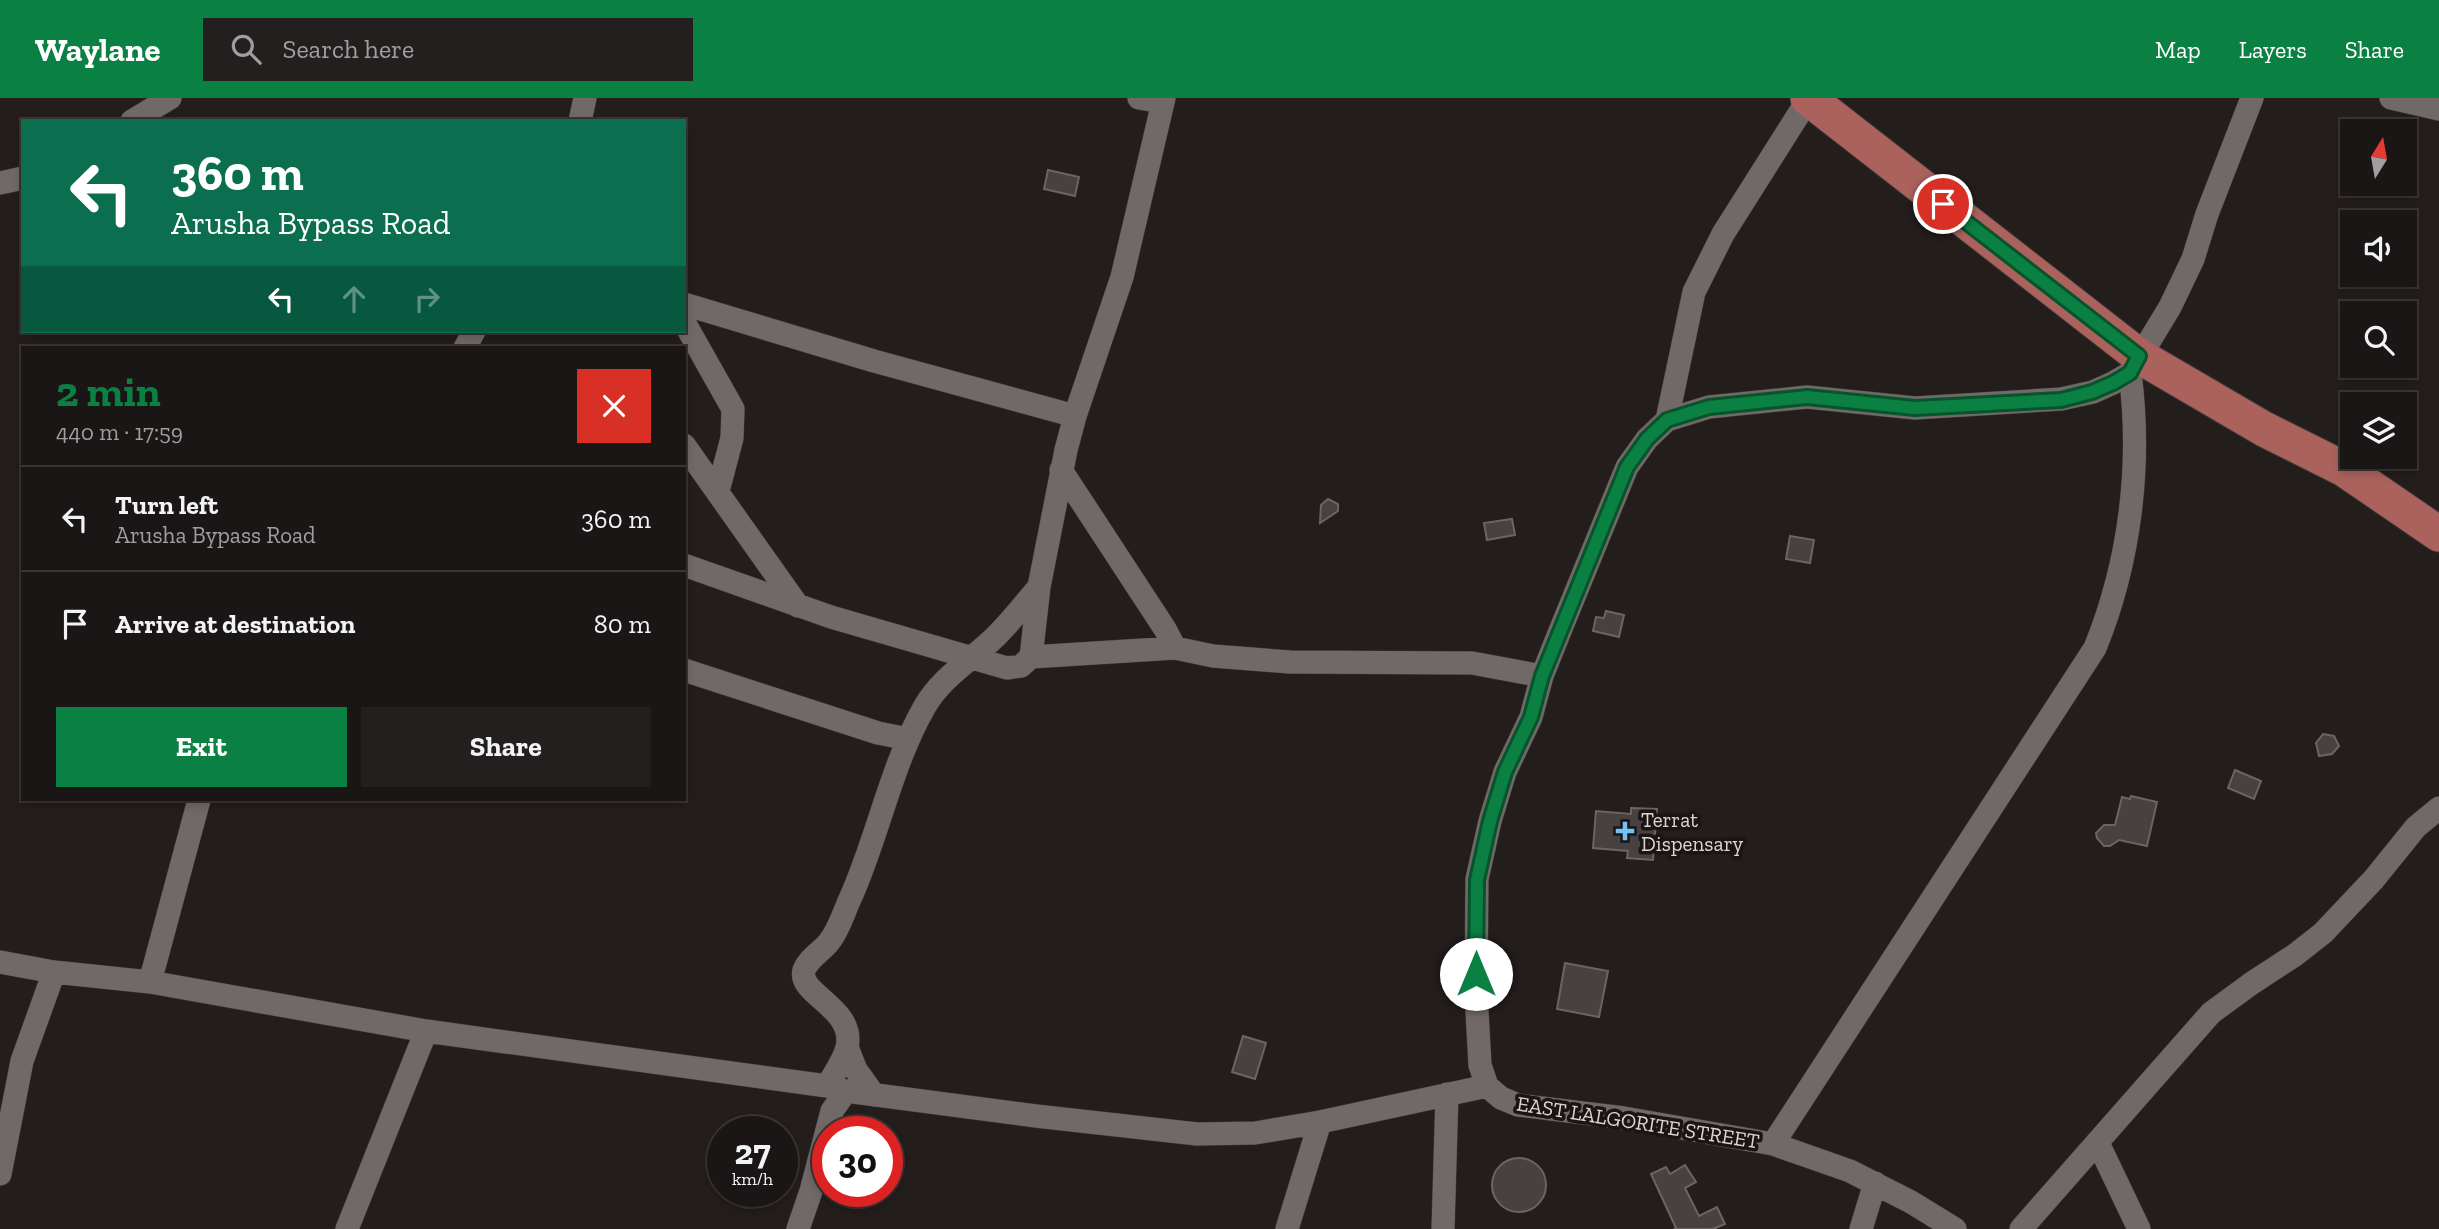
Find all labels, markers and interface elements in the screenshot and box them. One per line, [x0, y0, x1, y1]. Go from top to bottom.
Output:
search box [203, 18, 693, 81]
text: Waylane [35, 30, 161, 69]
icon: search [227, 30, 265, 68]
text: Search here [283, 33, 414, 65]
text: Map [2155, 35, 2201, 64]
text: Layers [2239, 35, 2307, 64]
text: Share [2345, 35, 2404, 64]
north arrow [2340, 119, 2417, 196]
map controls [2340, 119, 2417, 469]
text: 360 m [171, 144, 304, 203]
icon: left [56, 147, 147, 238]
pin [1913, 174, 1973, 234]
icon: arrive [1924, 185, 1962, 223]
text: Arusha Bypass Road [171, 204, 450, 242]
button: sound [2340, 210, 2417, 287]
icon: left [262, 280, 300, 318]
icon: ahead [335, 280, 373, 318]
icon: right [408, 280, 446, 318]
button: search [2340, 301, 2417, 378]
text: 2 min [56, 366, 161, 417]
button: close [577, 369, 651, 443]
button: layers [2340, 392, 2417, 469]
text: 440 m · 17:59 [56, 418, 183, 446]
text: Turn left [115, 489, 218, 521]
icon: left [56, 500, 94, 538]
text: 360 m [581, 503, 651, 535]
text: Arusha Bypass Road [115, 521, 316, 549]
icon: arrive [56, 605, 94, 643]
text: Arrive at destination [115, 608, 355, 640]
text: 80 m [594, 608, 651, 640]
button: Exit [56, 707, 347, 787]
button: Share [361, 707, 651, 787]
place label: Terrat Dispensary [1641, 807, 1743, 856]
marker: Terrat Dispensary [1615, 821, 1635, 841]
position arrow [1439, 937, 1513, 1011]
street label: EAST LALGORITE STREET [1515, 1090, 1761, 1154]
speed limit sign: 30 [812, 1116, 903, 1207]
text: 27 [734, 1131, 771, 1173]
text: km/h [732, 1168, 773, 1190]

